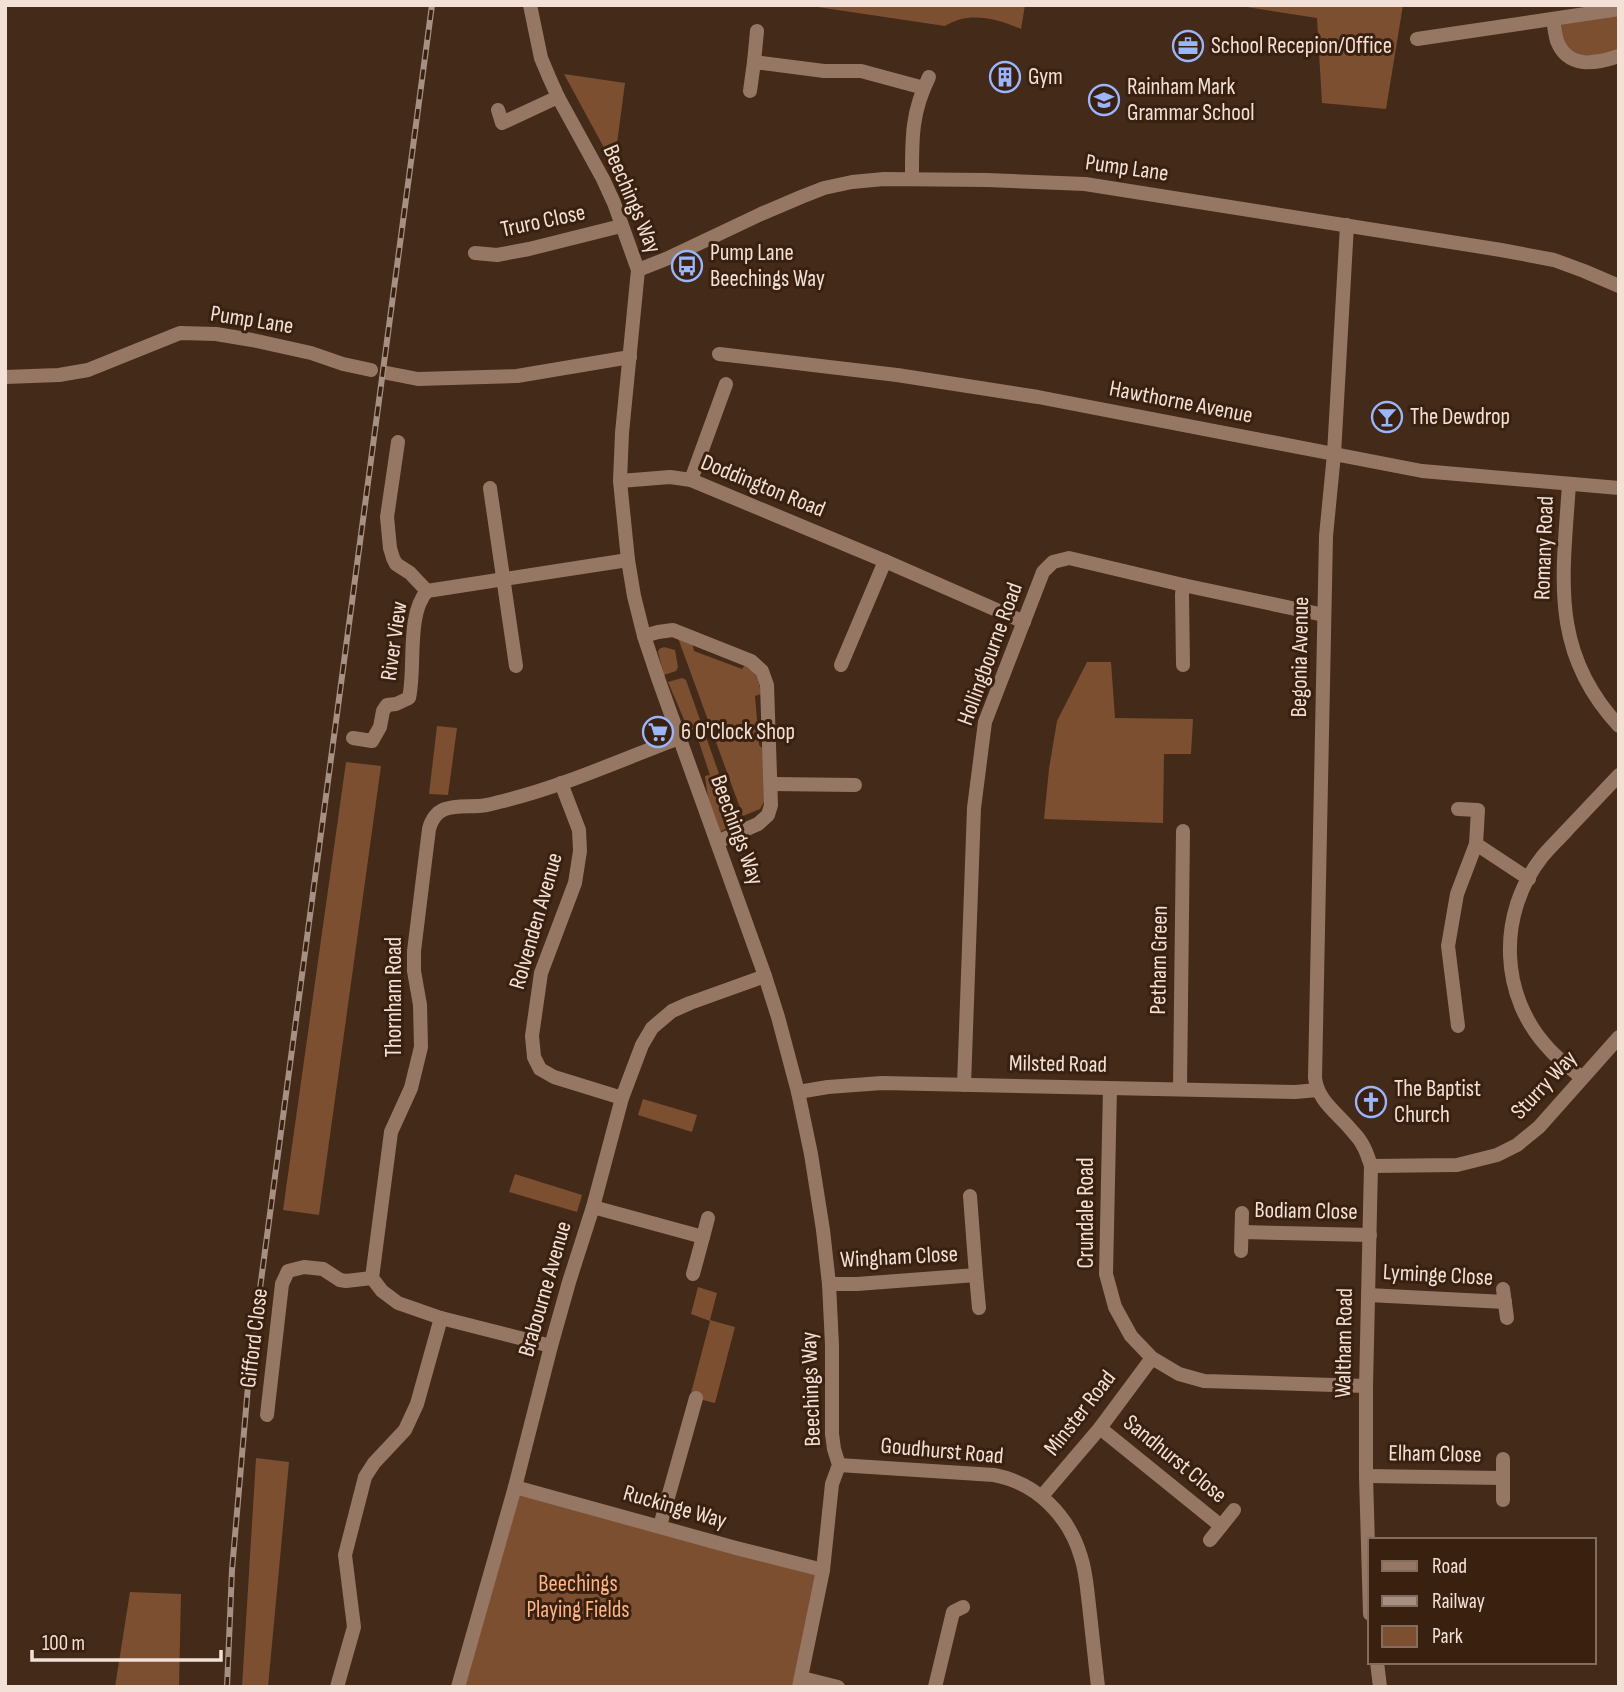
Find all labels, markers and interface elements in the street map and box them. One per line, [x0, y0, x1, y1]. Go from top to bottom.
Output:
office icon: School Recepion/Office [1171, 29, 1205, 63]
place label: School Recepion/Office [1211, 32, 1392, 60]
building icon: Gym [988, 60, 1022, 94]
place label: Gym [1028, 63, 1063, 91]
place label: Rainham Mark Grammar School [1127, 73, 1255, 127]
school or university icon: Rainham Mark Grammar School [1087, 83, 1121, 117]
street label: Beechings Way [597, 141, 667, 257]
street label: Pump Lane [1084, 148, 1170, 188]
street label: Truro Close [498, 198, 588, 244]
place label: Pump Lane Beechings Way [710, 239, 825, 293]
bus stop icon: Pump Lane Beechings Way [670, 249, 704, 283]
street label: Pump Lane [208, 300, 296, 340]
street label: Hawthorne Avenue [1107, 374, 1255, 430]
bar icon: The Dewdrop [1370, 400, 1404, 434]
place label: The Dewdrop [1410, 403, 1510, 431]
street label: Doddington Road [697, 448, 829, 524]
street label: Romany Road [1528, 495, 1560, 601]
street label: Hollingbourne Road [951, 579, 1029, 729]
street label: Begonia Avenue [1285, 596, 1315, 718]
street label: River View [375, 599, 413, 682]
supermarket icon: 6 O'Clock Shop [641, 715, 675, 749]
place label: 6 O'Clock Shop [681, 718, 795, 746]
street label: Beechings Way [704, 771, 770, 889]
street label: Rolvenden Avenue [503, 850, 569, 992]
street label: Petham Green [1144, 905, 1174, 1015]
street label: Thornham Road [380, 937, 408, 1057]
street label: Sturry Way [1505, 1045, 1583, 1125]
street label: Milsted Road [1009, 1049, 1107, 1079]
place label: The Baptist Church [1394, 1075, 1481, 1129]
church icon: The Baptist Church [1354, 1085, 1388, 1119]
street label: Crundale Road [1072, 1157, 1100, 1269]
street label: Bodiam Close [1254, 1196, 1358, 1226]
street label: Brabourne Avenue [512, 1218, 578, 1360]
street label: Wingham Close [839, 1240, 959, 1274]
street label: Lyminge Close [1382, 1258, 1494, 1292]
street label: Gifford Close [234, 1287, 274, 1389]
street label: Waltham Road [1329, 1288, 1359, 1398]
street label: Beechings Way [795, 1331, 827, 1447]
street label: Minster Road [1038, 1365, 1122, 1461]
street label: Sandhurst Close [1118, 1409, 1232, 1509]
street label: Goudhurst Road [879, 1432, 1005, 1470]
street label: Elham Close [1388, 1439, 1482, 1469]
street label: Ruckinge Way [620, 1479, 730, 1535]
legend [1368, 1538, 1596, 1664]
text: Road [1432, 1554, 1467, 1579]
park label: Beechings Playing Fields [526, 1570, 630, 1624]
text: Railway [1432, 1589, 1485, 1614]
scale bar [32, 1618, 220, 1662]
text: Park [1432, 1624, 1463, 1649]
text: 100 m [42, 1631, 85, 1656]

